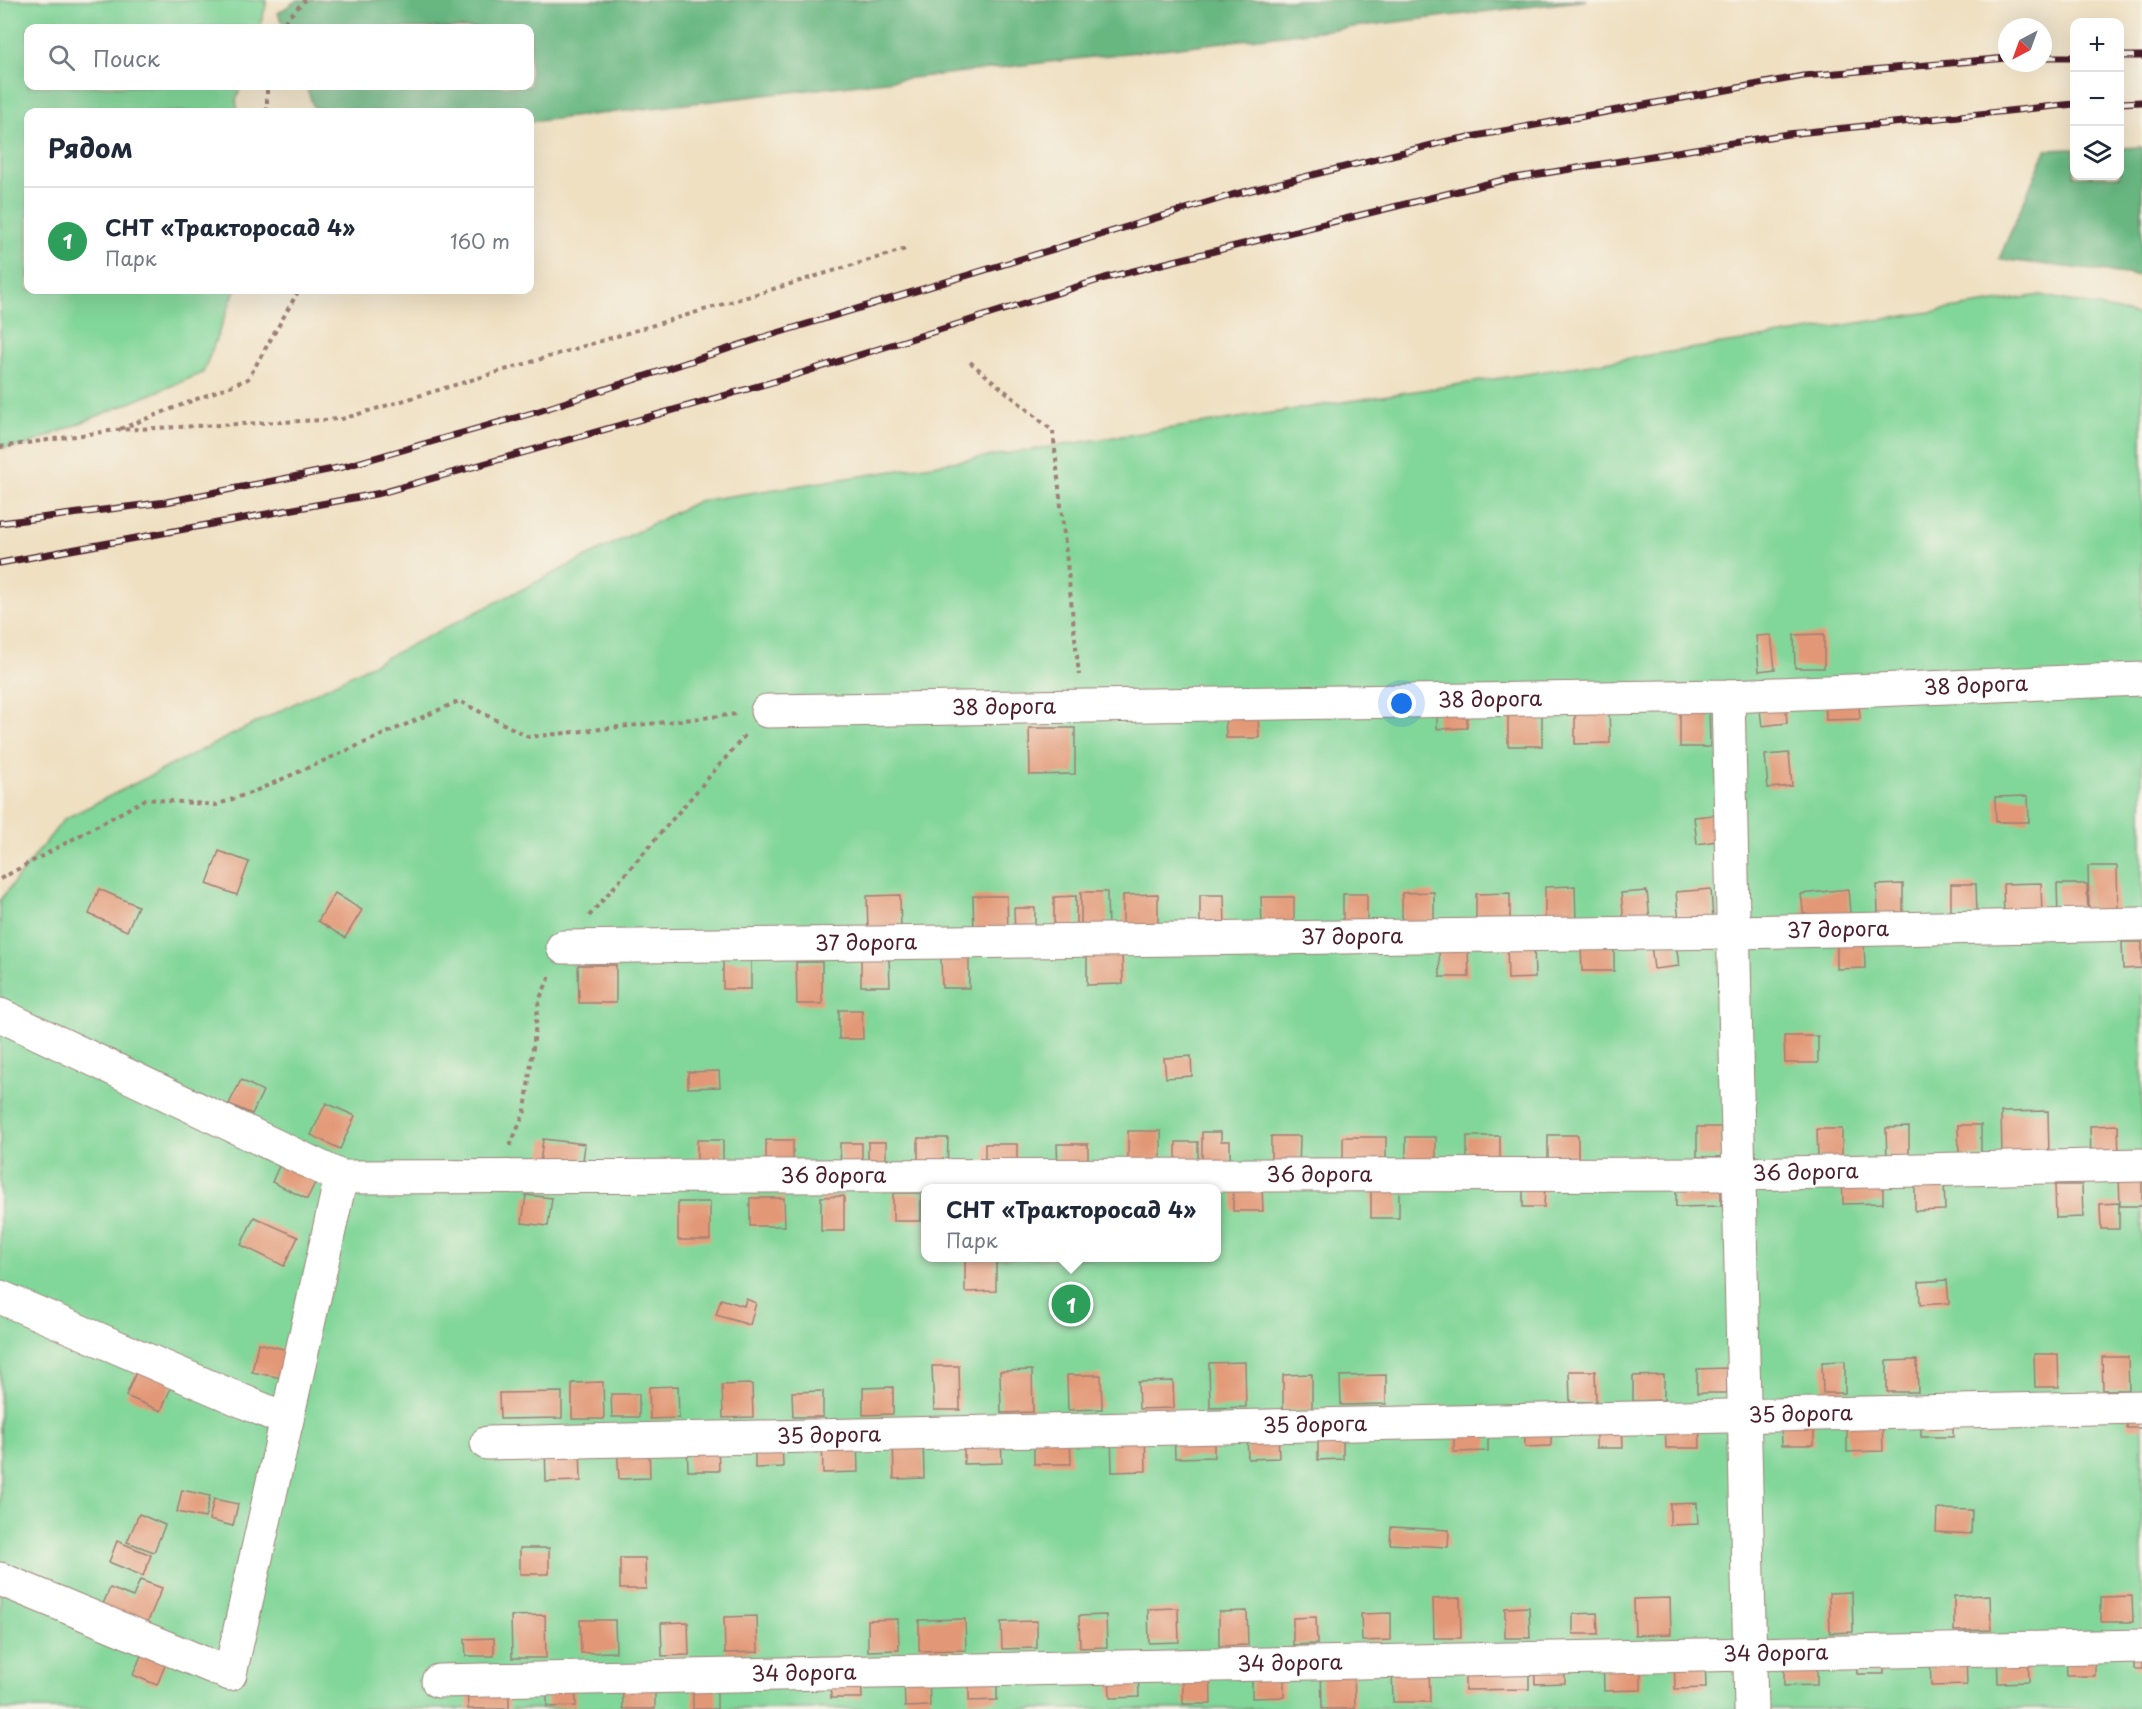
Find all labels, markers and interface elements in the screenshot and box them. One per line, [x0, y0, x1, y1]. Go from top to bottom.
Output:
north arrow [1998, 18, 2052, 72]
map controls [2070, 18, 2124, 180]
button: + [2070, 18, 2124, 72]
search box [24, 24, 534, 90]
icon: search [45, 41, 78, 74]
text: Поиск [93, 41, 160, 74]
button: − [2070, 72, 2124, 126]
button: layers [2070, 126, 2124, 180]
text: Рядом [48, 128, 133, 167]
text: СНТ «Тракторосад 4» [105, 210, 355, 243]
text: 1 [63, 226, 72, 256]
text: 160 m [450, 226, 510, 256]
text: Парк [105, 243, 157, 273]
street label: 38 дорога [1923, 666, 2028, 702]
street label: 38 дорога [1438, 681, 1542, 715]
street label: 38 дорога [952, 688, 1056, 722]
your location [1387, 689, 1416, 718]
street label: 37 дорога [1787, 911, 1889, 945]
street label: 37 дорога [1301, 918, 1403, 952]
street label: 37 дорога [815, 924, 917, 958]
street label: 36 дорога [1752, 1153, 1859, 1188]
street label: 36 дорога [1267, 1157, 1372, 1189]
street label: 36 дорога [781, 1158, 886, 1190]
popup [921, 1184, 1221, 1262]
text: СНТ «Тракторосад 4» [946, 1192, 1196, 1225]
text: Парк [946, 1225, 998, 1255]
pin: 1 [1052, 1282, 1090, 1326]
street label: 35 дорога [1748, 1395, 1853, 1430]
street label: 35 дорога [1262, 1406, 1367, 1440]
street label: 35 дорога [776, 1416, 881, 1451]
street label: 34 дорога [1723, 1634, 1829, 1669]
street label: 34 дорога [1237, 1644, 1343, 1679]
street label: 34 дорога [751, 1654, 857, 1689]

